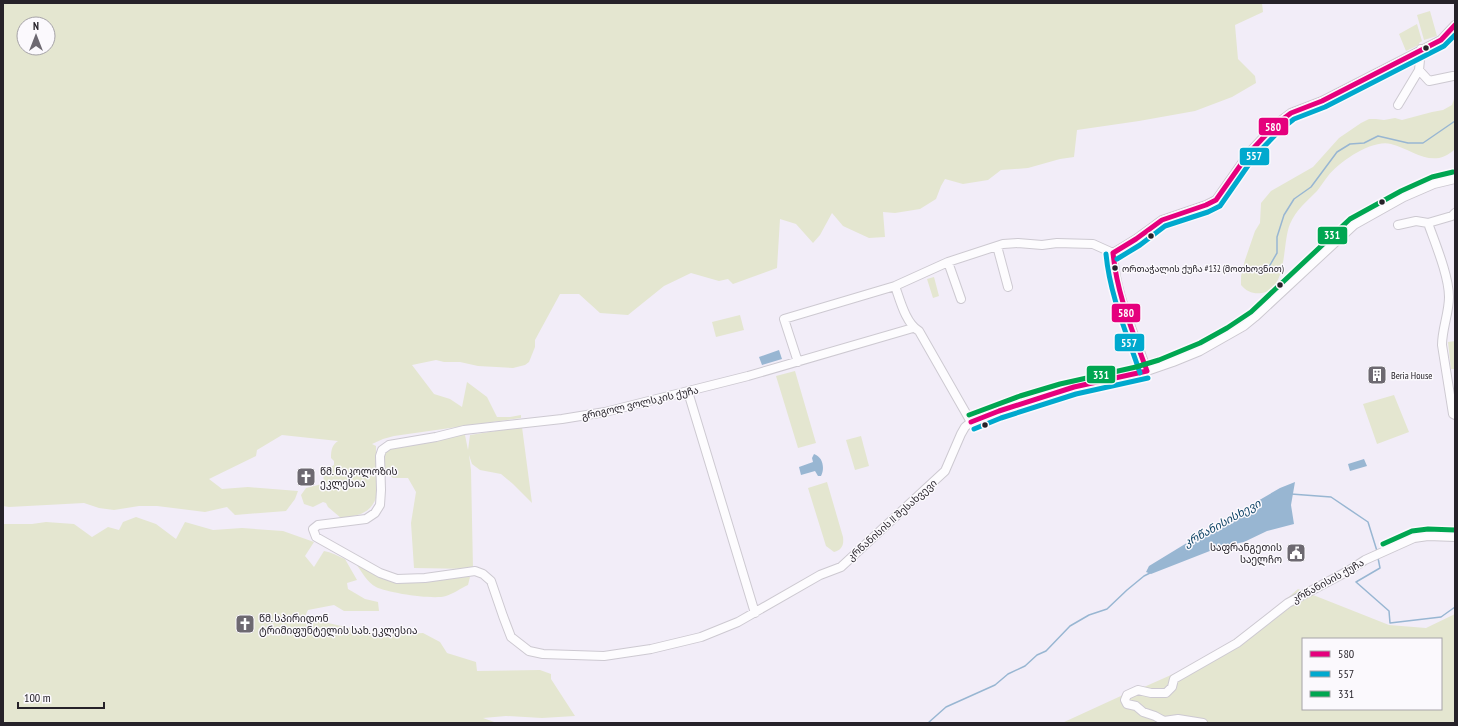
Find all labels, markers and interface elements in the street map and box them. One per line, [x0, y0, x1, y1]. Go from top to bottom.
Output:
north arrow [16, 16, 56, 56]
text: N [33, 19, 39, 33]
unlabelled marker [1421, 43, 1431, 53]
line badge: 580 [1258, 117, 1289, 136]
text: 580 [1265, 120, 1281, 134]
line badge: 557 [1239, 147, 1270, 166]
text: 557 [1246, 149, 1262, 163]
unlabelled marker [1377, 197, 1387, 207]
line badge: 331 [1317, 226, 1348, 245]
text: 331 [1324, 228, 1340, 242]
unlabelled marker [1146, 231, 1156, 241]
marker: ორთაჭალის ქუჩა #132 (მოთხოვნით) [1110, 263, 1120, 273]
place label: ორთაჭალის ქუჩა #132 (მოთხოვნით) [1122, 263, 1285, 275]
unlabelled marker [1275, 280, 1285, 290]
line badge: 580 [1111, 303, 1141, 323]
text: 580 [1118, 306, 1134, 320]
line badge: 557 [1114, 333, 1145, 352]
text: 557 [1121, 336, 1137, 350]
building icon: Beria House [1366, 364, 1388, 386]
line badge: 331 [1086, 365, 1116, 384]
text: 331 [1093, 368, 1109, 382]
place label: Beria House [1391, 369, 1432, 382]
street label: გრიგოლ ვოლსკის ქუჩა [580, 383, 700, 423]
unlabelled marker [980, 420, 990, 430]
place label: წმ. ნიკოლოზის ეკლესია [320, 465, 398, 490]
church icon: წმ. ნიკოლოზის ეკლესია [295, 466, 317, 488]
street label: კრწანისის II შესახვევი [845, 476, 940, 564]
water label: კრწანისისხევი [1181, 496, 1264, 550]
place label: საფრანგეთის საელჩო [1210, 541, 1282, 566]
public building icon: საფრანგეთის საელჩო [1285, 542, 1307, 564]
street label: კრწანისის ქუჩა [1290, 556, 1366, 606]
place label: წმ. სპირიდონ ტრიმიფუნტელის სახ. ეკლესია [259, 612, 417, 637]
church icon: წმ. სპირიდონ ტრიმიფუნტელის სახ. ეკლესია [234, 613, 256, 635]
legend [1302, 638, 1442, 710]
text: 580 [1338, 646, 1354, 661]
text: 557 [1338, 666, 1354, 681]
scale bar [18, 684, 104, 710]
text: 331 [1338, 686, 1354, 701]
text: 100 m [24, 690, 51, 705]

